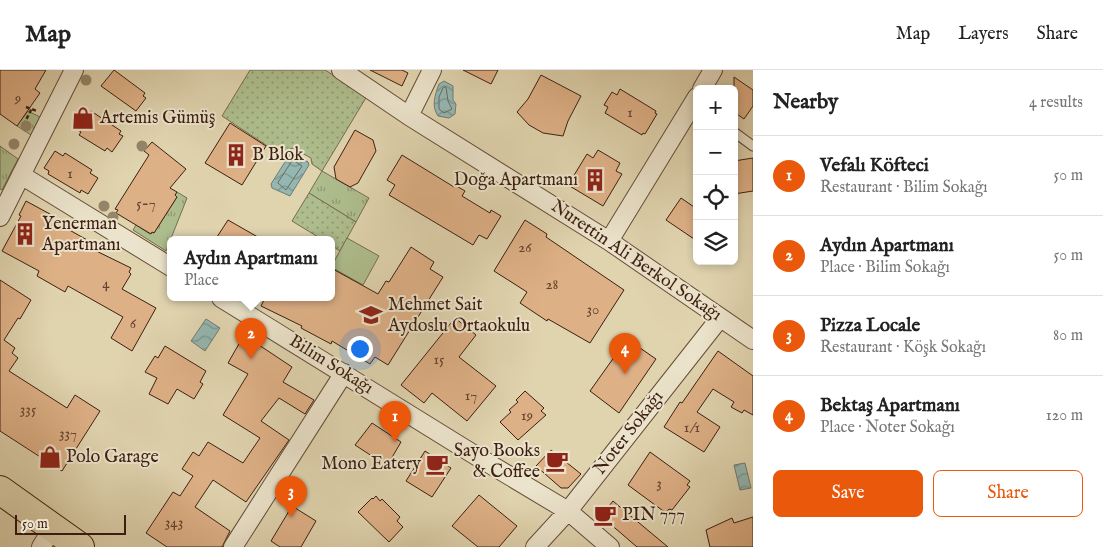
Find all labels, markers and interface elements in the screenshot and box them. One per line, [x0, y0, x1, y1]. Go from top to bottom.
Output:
text: Map [25, 19, 71, 50]
text: Map [896, 23, 930, 46]
text: Layers [958, 23, 1009, 46]
text: Share [1037, 23, 1078, 46]
map controls [693, 85, 738, 265]
button: + [693, 85, 738, 130]
house number: 9 [14, 89, 21, 108]
text: Nearby [773, 89, 838, 116]
text: 4 results [1029, 93, 1083, 113]
house number: 1 [627, 103, 633, 122]
shop icon: Artemis Gümüş [70, 105, 96, 131]
place label: Artemis Gümüş [99, 107, 215, 130]
button: − [693, 130, 738, 175]
building icon: B Blok [223, 142, 249, 168]
place label: B Blok [252, 144, 304, 167]
text: Vefalı Köfteci [820, 154, 929, 178]
house number: 1 [67, 164, 73, 183]
text: 1 [786, 166, 792, 186]
text: 50 m [1054, 166, 1083, 186]
building icon: Doğa Apartmanı [582, 167, 608, 193]
place label: Doğa Apartmanı [454, 169, 578, 192]
button: locate [693, 175, 738, 220]
text: Restaurant · Bilim Sokağı [820, 178, 988, 198]
house number: 5-7 [136, 194, 156, 213]
street label: Nurettin Ali Berkol Sokağı [546, 195, 726, 327]
place label: Yenerman Apartmanı [41, 213, 121, 257]
button: layers [693, 220, 738, 265]
building icon: Yenerman Apartmanı [12, 221, 38, 247]
text: Aydın Apartmanı [820, 234, 954, 258]
popup [167, 236, 335, 301]
house number: 26 [518, 238, 532, 257]
text: 2 [785, 246, 793, 266]
text: 50 m [1054, 246, 1083, 266]
text: Aydın Apartmanı [184, 247, 318, 271]
text: Place · Bilim Sokağı [820, 258, 950, 278]
text: Place [184, 271, 219, 291]
house number: 4 [102, 274, 110, 293]
house number: 28 [546, 275, 559, 294]
place label: Mehmet Sait Aydoslu Ortaokulu [387, 294, 530, 338]
house number: 30 [587, 300, 599, 319]
school or university icon: Mehmet Sait Aydoslu Ortaokulu [358, 302, 384, 328]
house number: 6 [130, 314, 137, 333]
text: Pizza Locale [820, 314, 920, 338]
pin: 2 [235, 318, 267, 359]
text: 3 [786, 326, 792, 346]
text: 80 m [1053, 326, 1083, 346]
street label: Bilim Sokağı [285, 330, 378, 400]
pin: 4 [609, 333, 641, 374]
your location [347, 336, 373, 362]
text: Restaurant · Köşk Sokağı [820, 338, 986, 358]
house number: 15 [433, 350, 445, 369]
house number: 17 [465, 386, 477, 405]
street label: Noter Sokağı [589, 386, 669, 480]
text: Bektaş Apartmanı [820, 394, 960, 418]
house number: 335 [20, 400, 37, 419]
pin: 1 [379, 401, 411, 442]
house number: 19 [521, 406, 533, 425]
text: 4 [785, 406, 793, 426]
text: 120 m [1046, 406, 1083, 426]
house number: 1/1 [684, 418, 700, 437]
text: Place · Noter Sokağı [820, 418, 955, 438]
house number: 337 [59, 424, 77, 443]
place label: Sayo Books & Coffee [454, 440, 540, 484]
shop icon: Polo Garage [37, 444, 63, 470]
place label: Polo Garage [66, 446, 159, 469]
cafe icon: Sayo Books & Coffee [544, 448, 570, 474]
cafe icon: Mono Eatery [424, 451, 450, 477]
place label: Mono Eatery [321, 453, 421, 476]
button: Save [773, 470, 923, 517]
button: Share [933, 470, 1083, 517]
house number: 3 [656, 474, 662, 493]
pin: 3 [275, 476, 307, 517]
cafe icon: PIN 777 [592, 502, 618, 528]
place label: PIN 777 [622, 504, 685, 527]
scale bar [15, 512, 126, 535]
house number: 343 [165, 513, 183, 532]
text: 50 m [22, 515, 48, 533]

